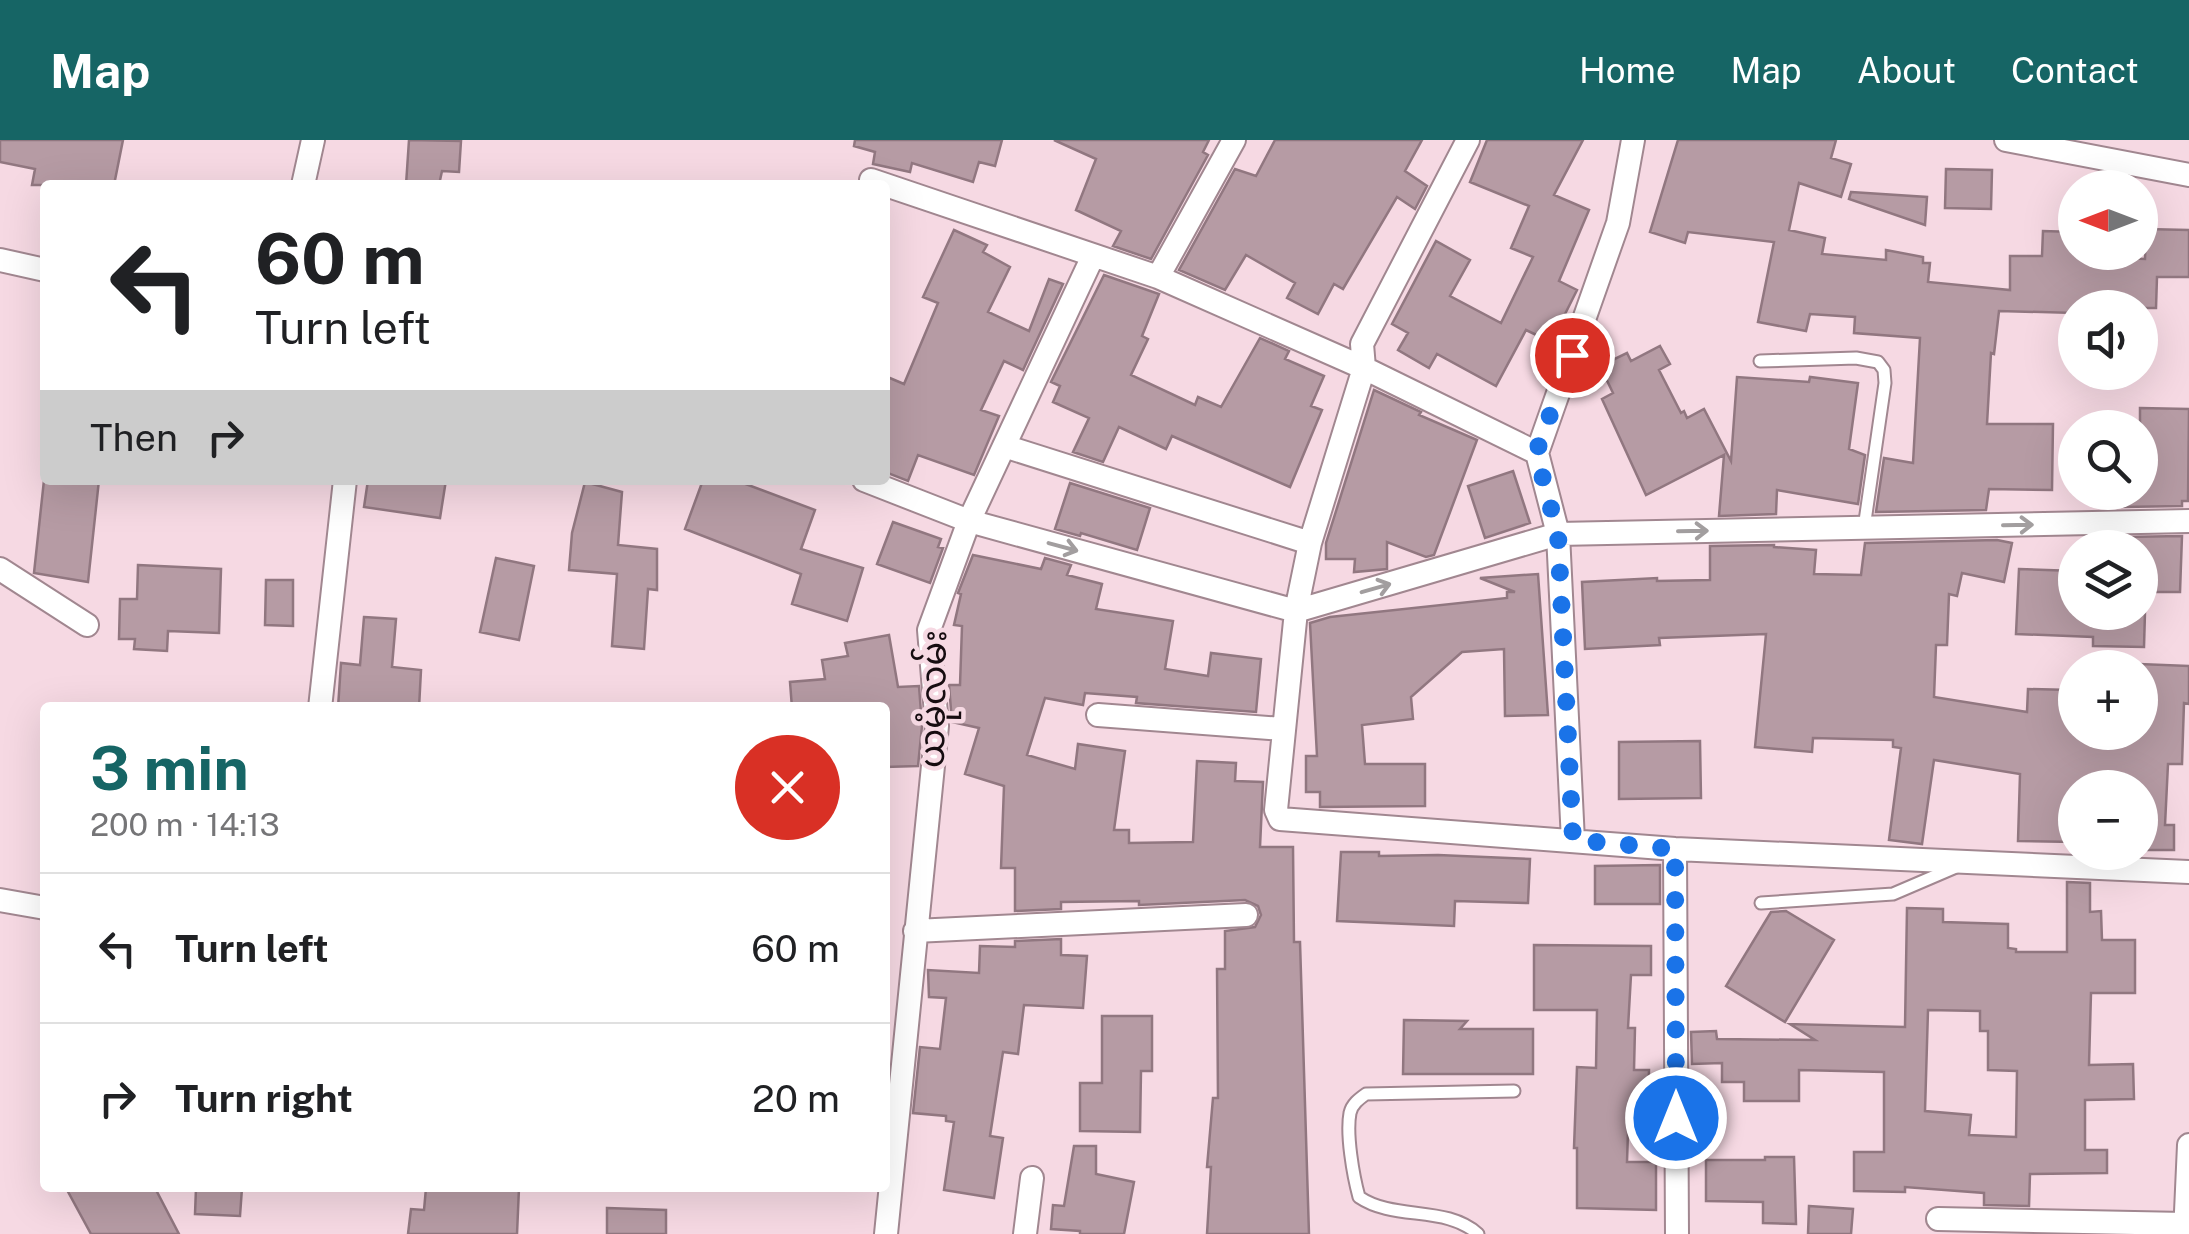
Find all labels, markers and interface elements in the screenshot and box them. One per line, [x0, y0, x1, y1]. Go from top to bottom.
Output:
text: Map [50, 42, 150, 99]
text: Home [1579, 50, 1676, 91]
text: Map [1731, 50, 1802, 91]
text: About [1857, 50, 1956, 91]
text: Contact [2011, 50, 2139, 91]
north arrow [2058, 170, 2158, 270]
map controls [2058, 170, 2158, 870]
text: 60 m [255, 217, 425, 300]
icon: left [90, 220, 220, 350]
button: sound [2058, 290, 2158, 390]
text: Turn left [255, 301, 431, 354]
pin [1530, 313, 1615, 398]
icon: arrive [1545, 328, 1600, 383]
icon: right [198, 410, 253, 465]
button: search [2058, 410, 2158, 510]
text: Then [90, 415, 178, 460]
one-way arrow [2002, 515, 2034, 534]
one-way arrow [1677, 522, 1709, 541]
button: layers [2058, 530, 2158, 630]
one-way arrow [1047, 539, 1079, 557]
one-way arrow [1360, 578, 1391, 596]
street label: ယမုံလမ်း [908, 629, 962, 769]
button: + [2058, 650, 2158, 750]
text: 3 min [90, 733, 249, 804]
button: close [735, 735, 840, 840]
button: − [2058, 770, 2158, 870]
text: 200 m · 14:13 [90, 806, 280, 843]
icon: left [90, 921, 145, 976]
text: Turn left [175, 926, 329, 971]
text: 60 m [751, 926, 840, 971]
position arrow [1624, 1066, 1728, 1170]
icon: right [90, 1071, 145, 1126]
text: Turn right [175, 1076, 353, 1121]
text: 20 m [752, 1076, 840, 1121]

